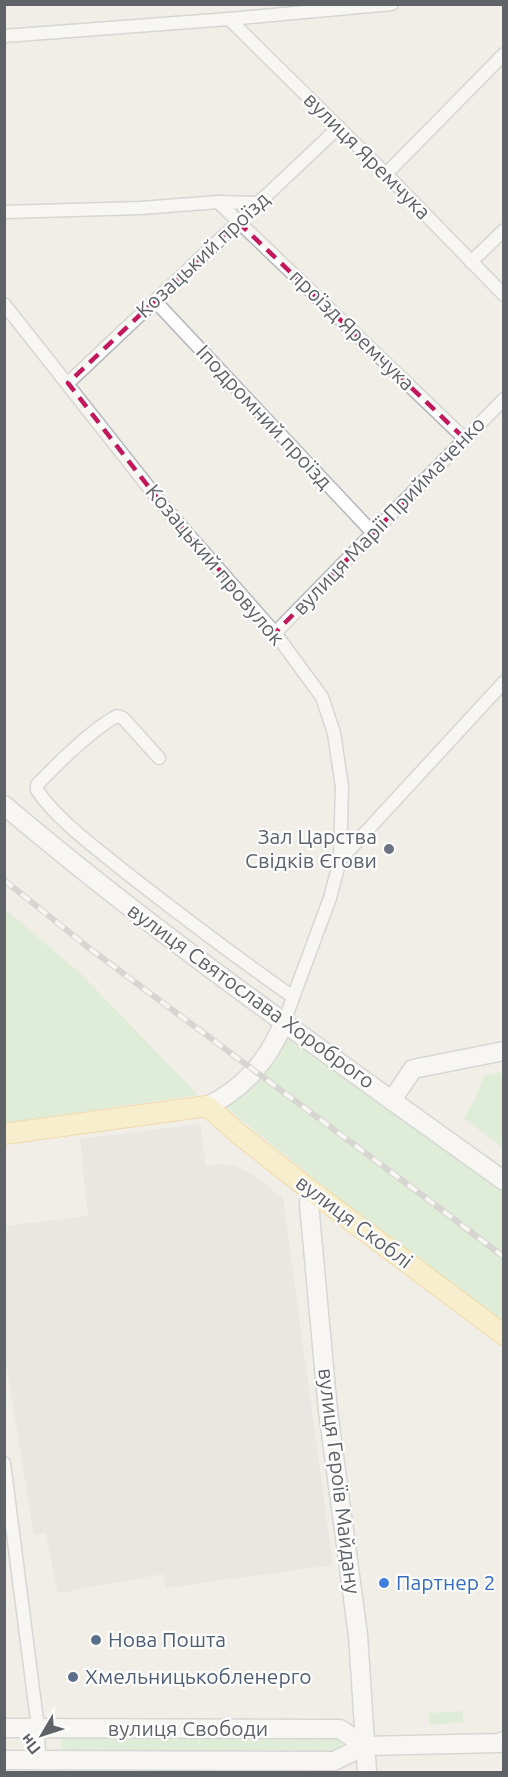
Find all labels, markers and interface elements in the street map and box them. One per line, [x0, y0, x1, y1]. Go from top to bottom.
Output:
street label: вулиця Яремчука [299, 87, 436, 224]
street label: Козацький проїзд [131, 186, 274, 322]
street label: проїзд Яремчука [285, 264, 420, 395]
street label: Іподромний проїзд [192, 339, 338, 493]
street label: вулиця Марії Приймаченко [287, 411, 489, 619]
street label: Козацький провулок [142, 479, 290, 650]
place label: Зал Царства Свідків Єгови [245, 824, 377, 872]
marker: Зал Царства Свідків Єгови [382, 842, 396, 856]
street label: вулиця Святослава Хороброго [123, 898, 380, 1093]
street label: вулиця Скоблі [292, 1170, 418, 1273]
street label: вулиця Героїв Майдану [314, 1367, 366, 1595]
place label: Партнер 2 [396, 1570, 496, 1594]
marker: Партнер 2 [377, 1576, 391, 1590]
place label: Нова Пошта [108, 1627, 226, 1651]
marker: Нова Пошта [89, 1633, 103, 1647]
place label: Хмельницькобленерго [85, 1664, 311, 1688]
marker: Хмельницькобленерго [66, 1670, 80, 1684]
north arrow [12, 1705, 72, 1765]
street label: вулиця Свободи [108, 1716, 268, 1740]
text: Пн [17, 1731, 44, 1758]

